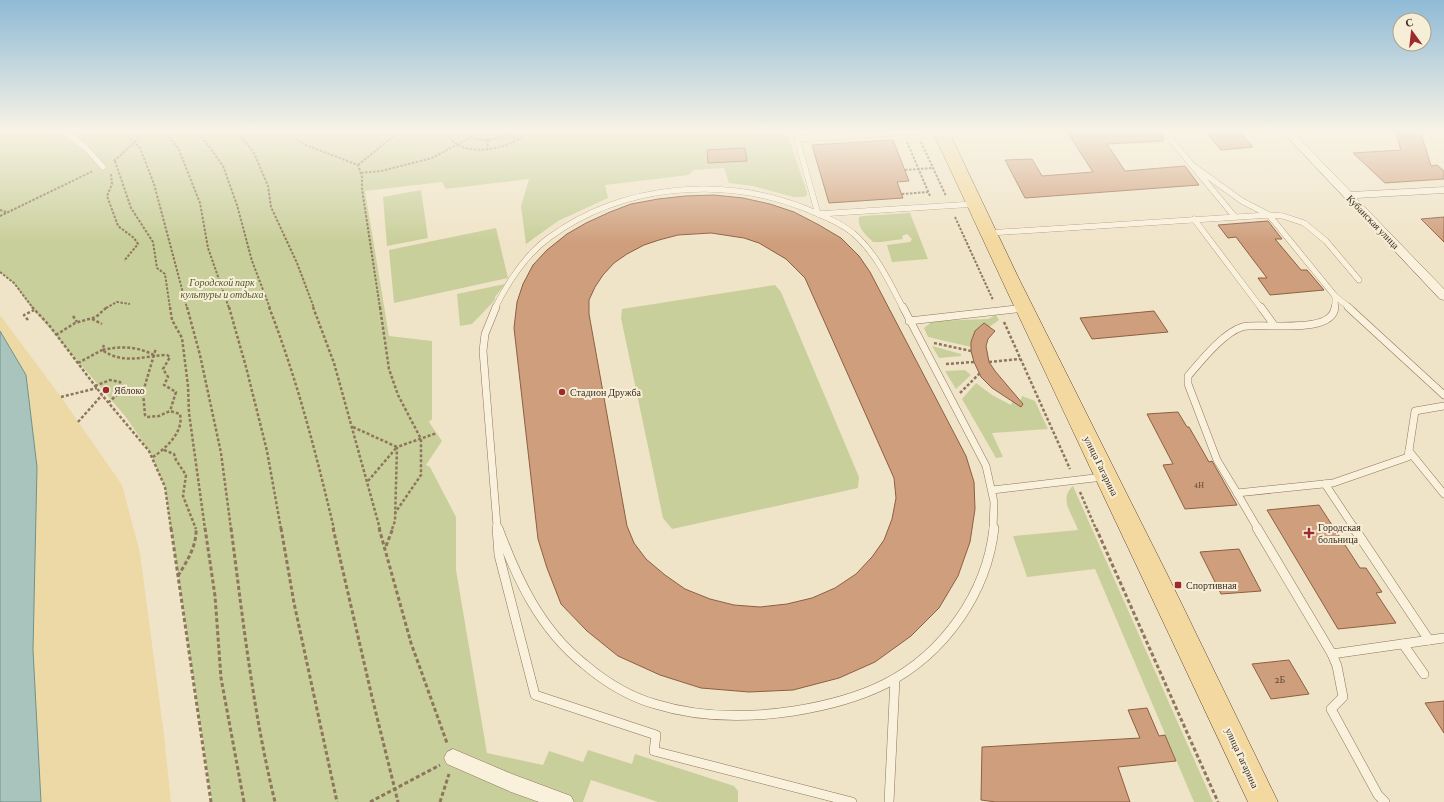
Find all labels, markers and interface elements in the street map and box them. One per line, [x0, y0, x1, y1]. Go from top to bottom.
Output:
north arrow [1392, 12, 1432, 52]
text: С [1404, 16, 1415, 29]
street label: Кубанская улица [1345, 193, 1402, 252]
park label: Городской парк культуры и отдыха [181, 277, 263, 300]
marker: Яблоко [101, 385, 111, 395]
place label: Яблоко [114, 385, 145, 396]
marker: Стадион Дружба [557, 387, 567, 397]
place label: Стадион Дружба [570, 387, 642, 398]
street label: улица Гагарина [1082, 434, 1120, 498]
house number: 4Н [1194, 481, 1204, 490]
place label: Городская больница [1318, 522, 1361, 545]
marker: Городская больница [1303, 527, 1315, 539]
marker: Спортивная [1173, 580, 1183, 590]
place label: Спортивная [1186, 580, 1237, 591]
house number: 2Б [1275, 674, 1286, 685]
street label: улица Гагарина [1223, 726, 1261, 790]

